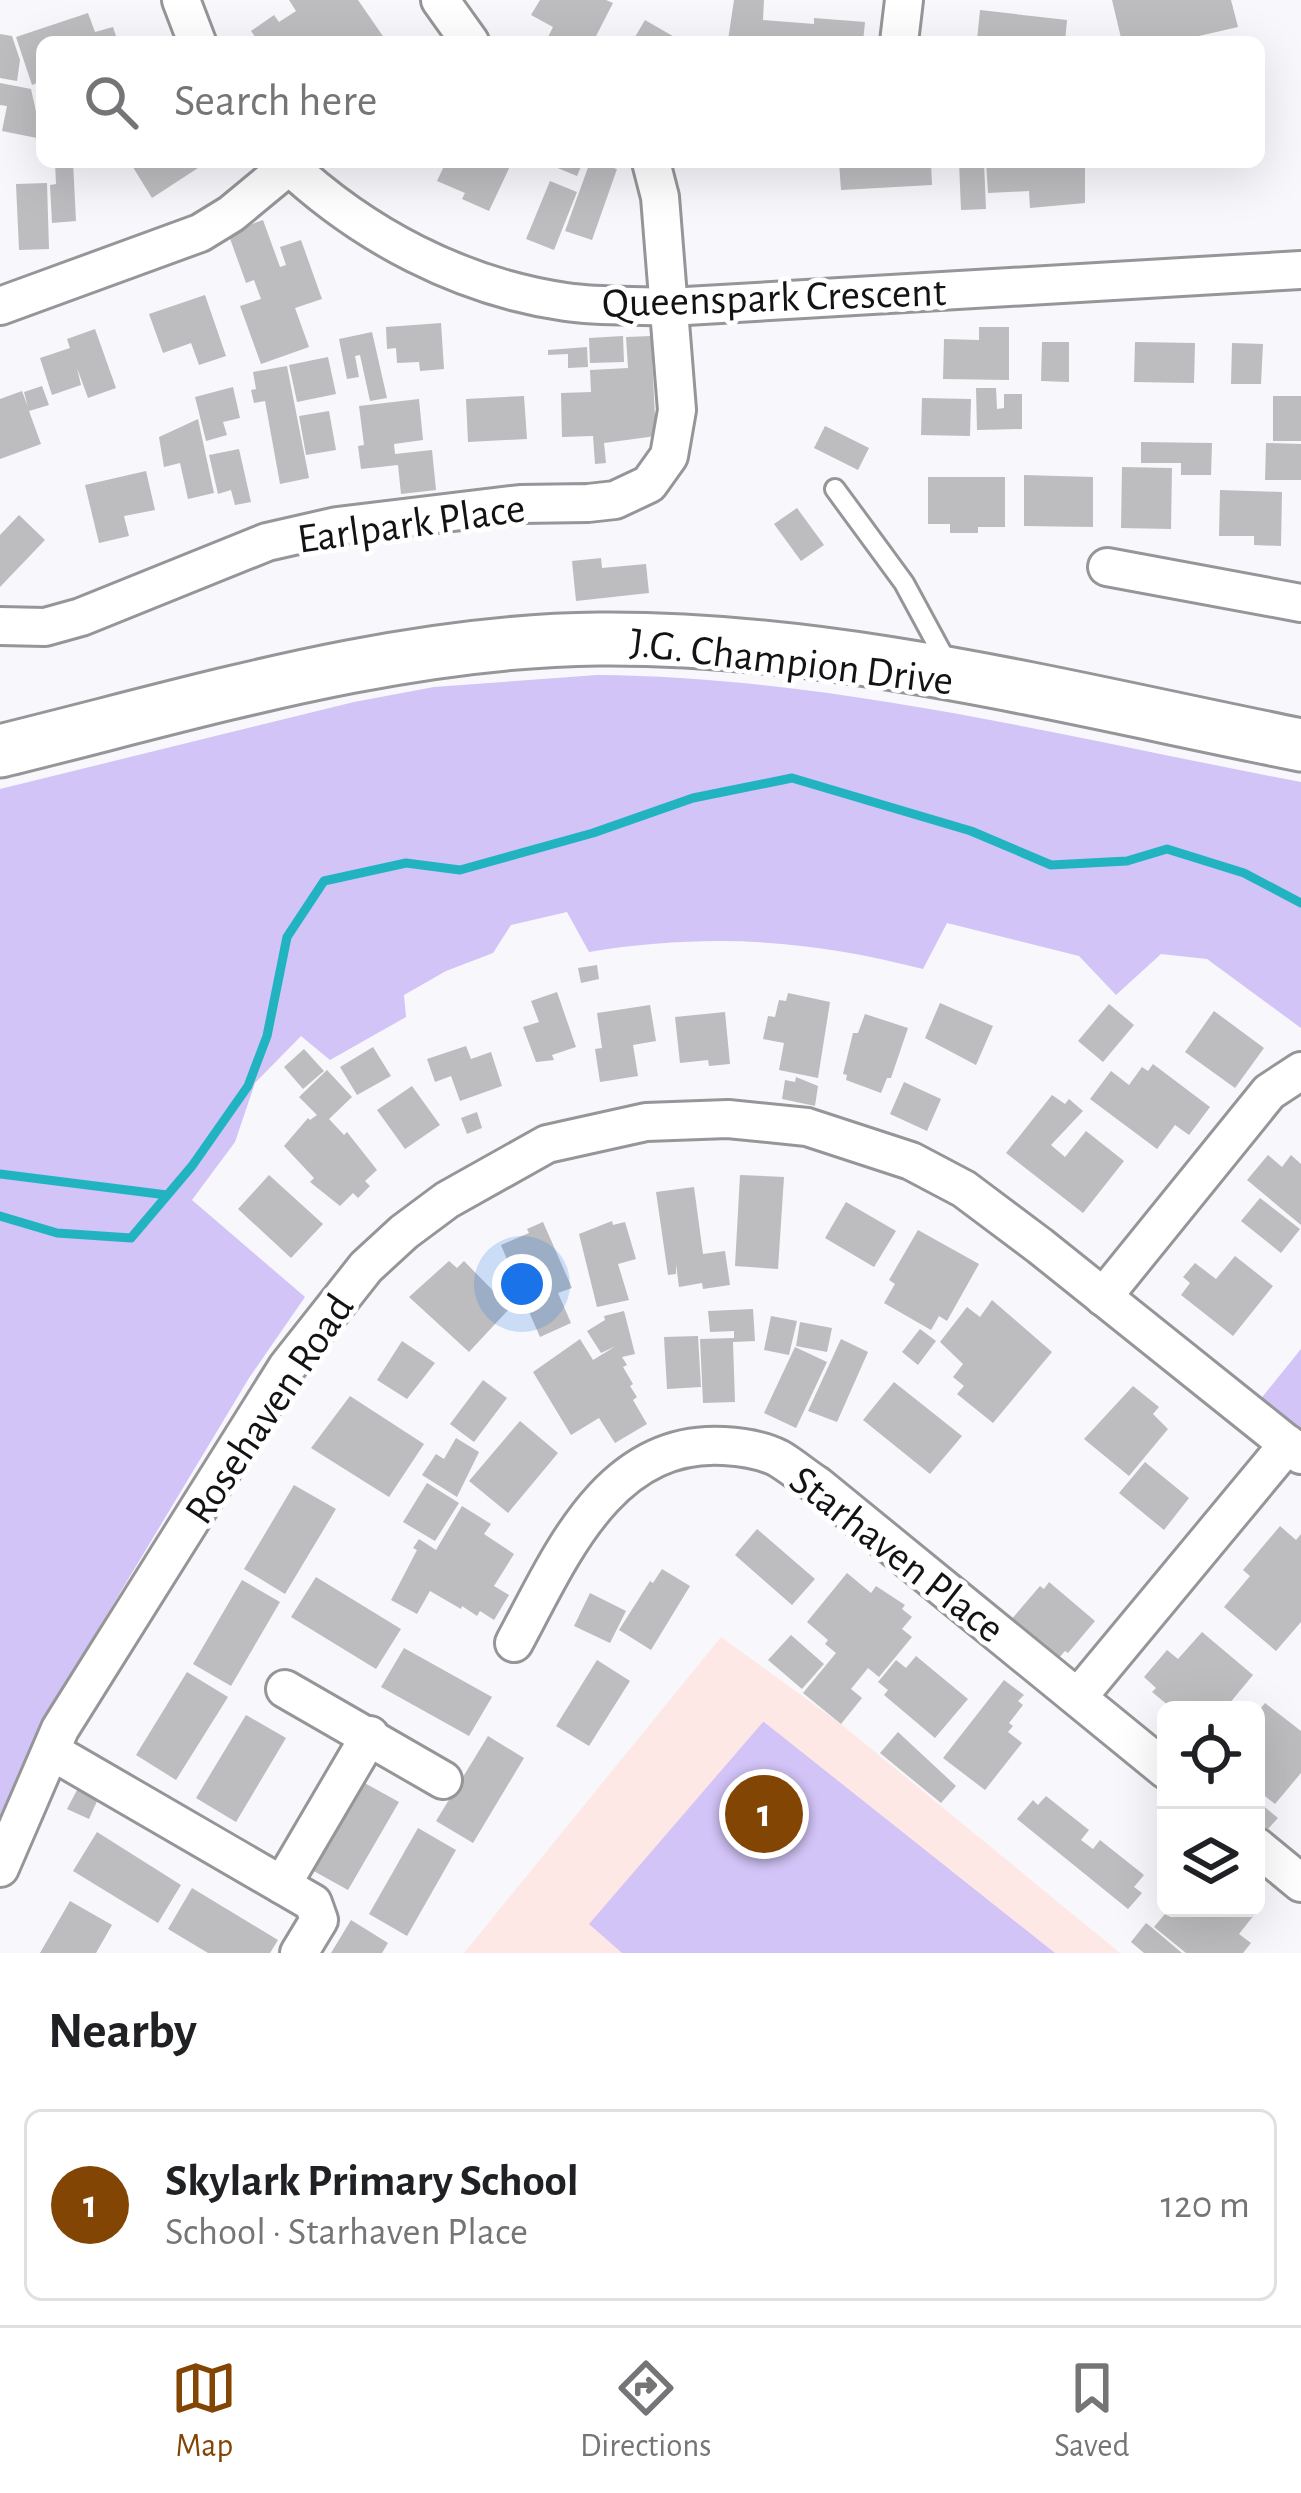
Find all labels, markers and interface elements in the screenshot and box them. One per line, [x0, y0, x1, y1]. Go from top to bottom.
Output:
search box [36, 36, 1265, 168]
icon: search [78, 69, 144, 135]
text: Search here [174, 79, 377, 124]
street label: Queenspark Crescent [601, 271, 947, 325]
street label: Earlpark Place [295, 487, 528, 561]
street label: J.G. Champion Drive [628, 621, 956, 703]
your location [492, 1254, 552, 1314]
street label: Rosehaven Road [178, 1287, 362, 1531]
street label: Starhaven Place [782, 1458, 1012, 1651]
map controls [1157, 1701, 1265, 1917]
button: locate [1157, 1701, 1265, 1809]
pin: 1 [725, 1769, 803, 1859]
button: layers [1157, 1809, 1265, 1917]
text: Nearby [48, 2006, 197, 2057]
text: Skylark Primary School [165, 2159, 579, 2204]
text: 1 [83, 2186, 97, 2225]
text: 120 m [1161, 2186, 1250, 2225]
text: School · Starhaven Place [165, 2213, 528, 2252]
tab: Map [171, 2355, 237, 2467]
tab: Directions [580, 2355, 711, 2467]
tab: Saved [1054, 2355, 1130, 2467]

